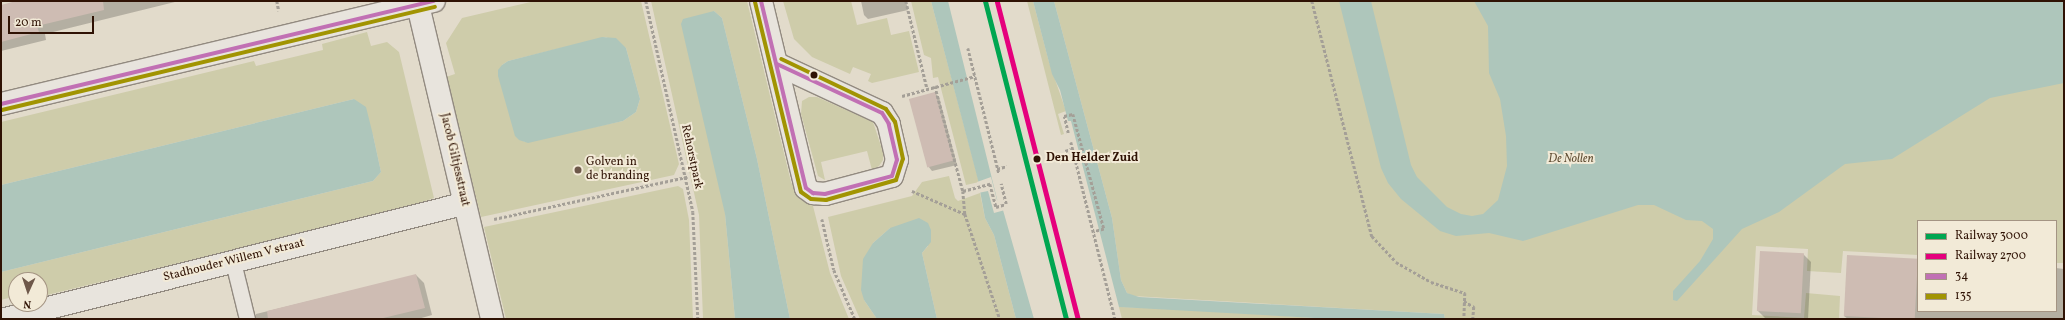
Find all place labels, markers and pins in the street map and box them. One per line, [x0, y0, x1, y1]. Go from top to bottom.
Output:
unlabelled marker [809, 70, 819, 80]
marker: Den Helder Zuid [1030, 152, 1044, 166]
place label: Den Helder Zuid [1046, 152, 1138, 166]
place label: Golven in de branding [586, 156, 649, 184]
marker: Golven in de branding [573, 165, 583, 175]

